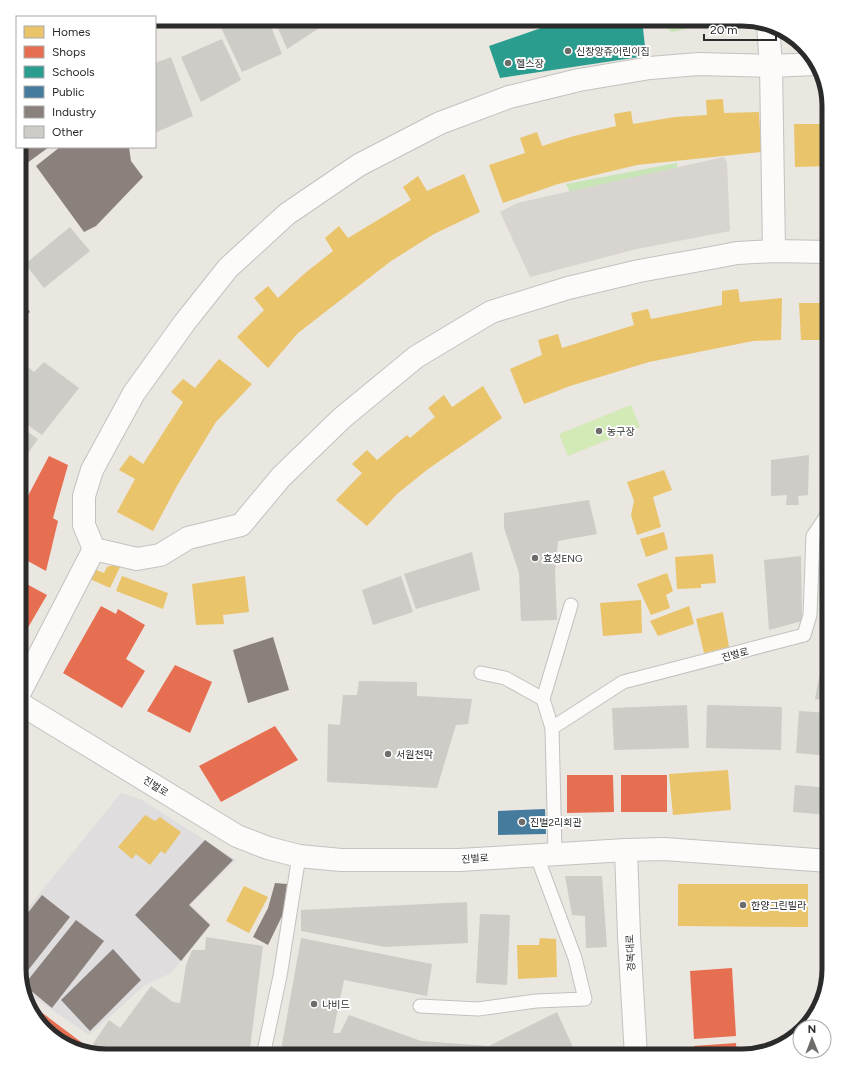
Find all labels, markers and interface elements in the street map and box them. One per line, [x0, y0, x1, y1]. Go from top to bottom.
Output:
legend [16, 16, 156, 148]
scale bar [704, 16, 776, 42]
text: 20 m [710, 23, 738, 37]
text: Homes [52, 25, 91, 39]
text: Shops [52, 45, 86, 59]
place label: 신창앙쥬어린이집 [576, 45, 650, 58]
marker: 신창앙쥬어린이집 [563, 46, 573, 56]
place label: 헬스장 [516, 57, 544, 70]
marker: 헬스장 [503, 58, 513, 68]
text: Schools [52, 65, 95, 79]
text: Public [52, 85, 85, 99]
text: Industry [52, 105, 97, 119]
text: Other [52, 125, 83, 139]
place label: 농구장 [607, 425, 635, 438]
marker: 농구장 [594, 426, 604, 436]
place label: 효성ENG [543, 552, 583, 565]
marker: 효성ENG [530, 553, 540, 563]
street label: 진벌로 [720, 645, 750, 664]
place label: 서원천막 [396, 748, 434, 761]
marker: 서원천막 [383, 749, 393, 759]
street label: 진벌로 [141, 774, 171, 799]
place label: 진벌2리회관 [530, 816, 582, 829]
marker: 진벌2리회관 [517, 817, 527, 827]
street label: 진벌로 [461, 851, 489, 866]
place label: 한양그린빌라 [751, 899, 807, 912]
marker: 한양그린빌라 [738, 900, 748, 910]
street label: 경복대로 [623, 934, 638, 972]
place label: 나비드 [322, 998, 350, 1011]
marker: 나비드 [309, 999, 319, 1009]
north arrow [792, 1019, 832, 1059]
text: N [807, 1023, 816, 1036]

